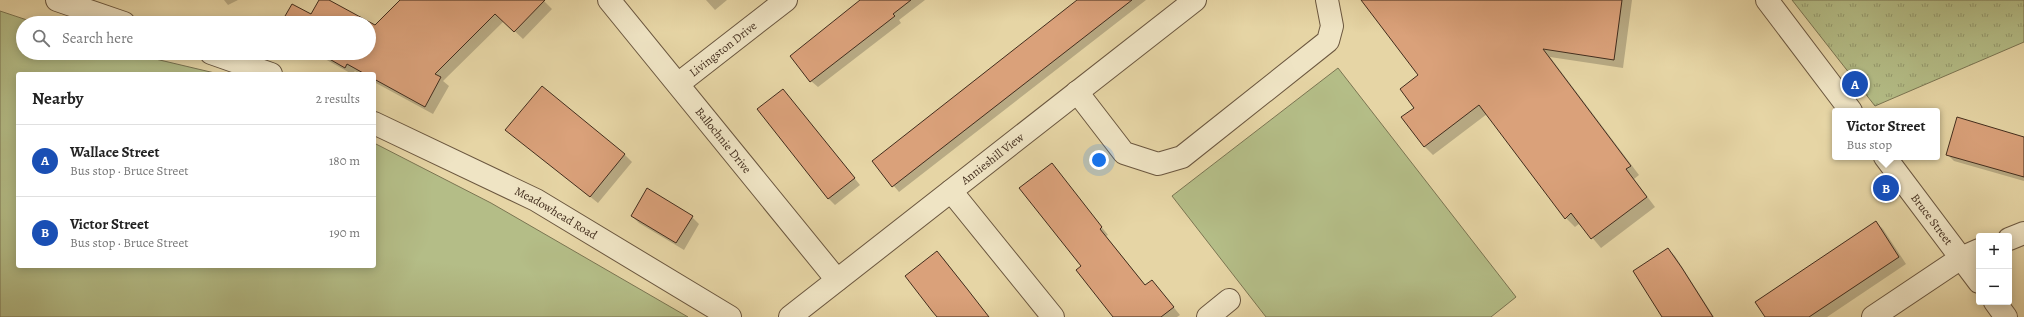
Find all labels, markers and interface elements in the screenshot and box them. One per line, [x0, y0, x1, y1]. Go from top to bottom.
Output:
search box [16, 16, 376, 60]
street label: Livingston Drive [686, 18, 760, 80]
icon: search [30, 27, 52, 49]
text: Search here [62, 28, 133, 48]
pin: A [1842, 69, 1868, 99]
text: Nearby [32, 87, 83, 110]
text: 2 results [316, 90, 360, 107]
street label: Ballochnie Drive [692, 104, 755, 177]
popup [1832, 108, 1940, 160]
text: Victor Street [1847, 116, 1925, 136]
street label: Annieshill View [957, 129, 1028, 189]
text: Bus stop [1847, 136, 1892, 153]
text: Wallace Street [70, 142, 159, 162]
your location [1089, 150, 1109, 170]
text: A [41, 152, 49, 169]
text: 180 m [329, 152, 360, 169]
text: Bus stop · Bruce Street [70, 162, 189, 179]
pin: B [1873, 173, 1899, 203]
street label: Meadowhead Road [512, 183, 601, 243]
street label: Bruce Street [1907, 190, 1956, 248]
text: Victor Street [70, 214, 149, 234]
text: B [41, 224, 49, 241]
text: 190 m [329, 224, 360, 241]
map controls [1976, 233, 2012, 305]
button: + [1976, 233, 2012, 269]
text: Bus stop · Bruce Street [70, 234, 189, 251]
button: − [1976, 269, 2012, 305]

